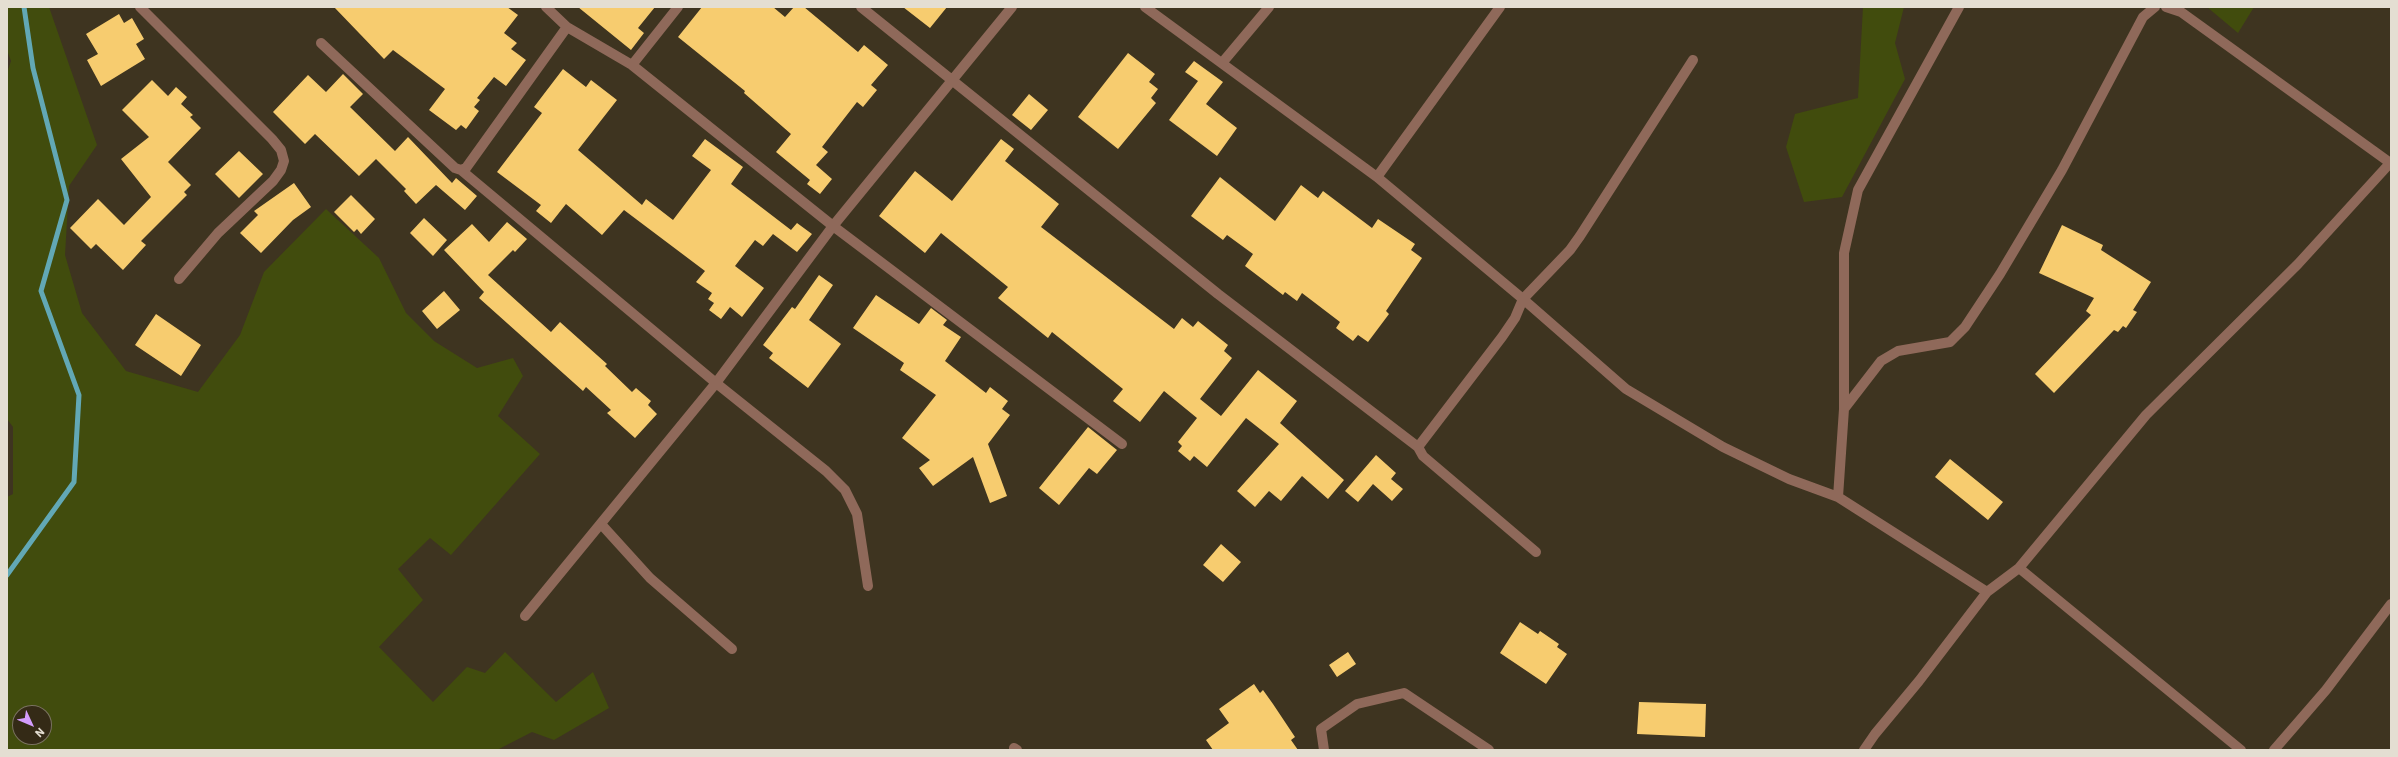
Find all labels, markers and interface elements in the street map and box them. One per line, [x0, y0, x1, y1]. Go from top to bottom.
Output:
north arrow [12, 705, 52, 745]
text: N [32, 725, 48, 740]

